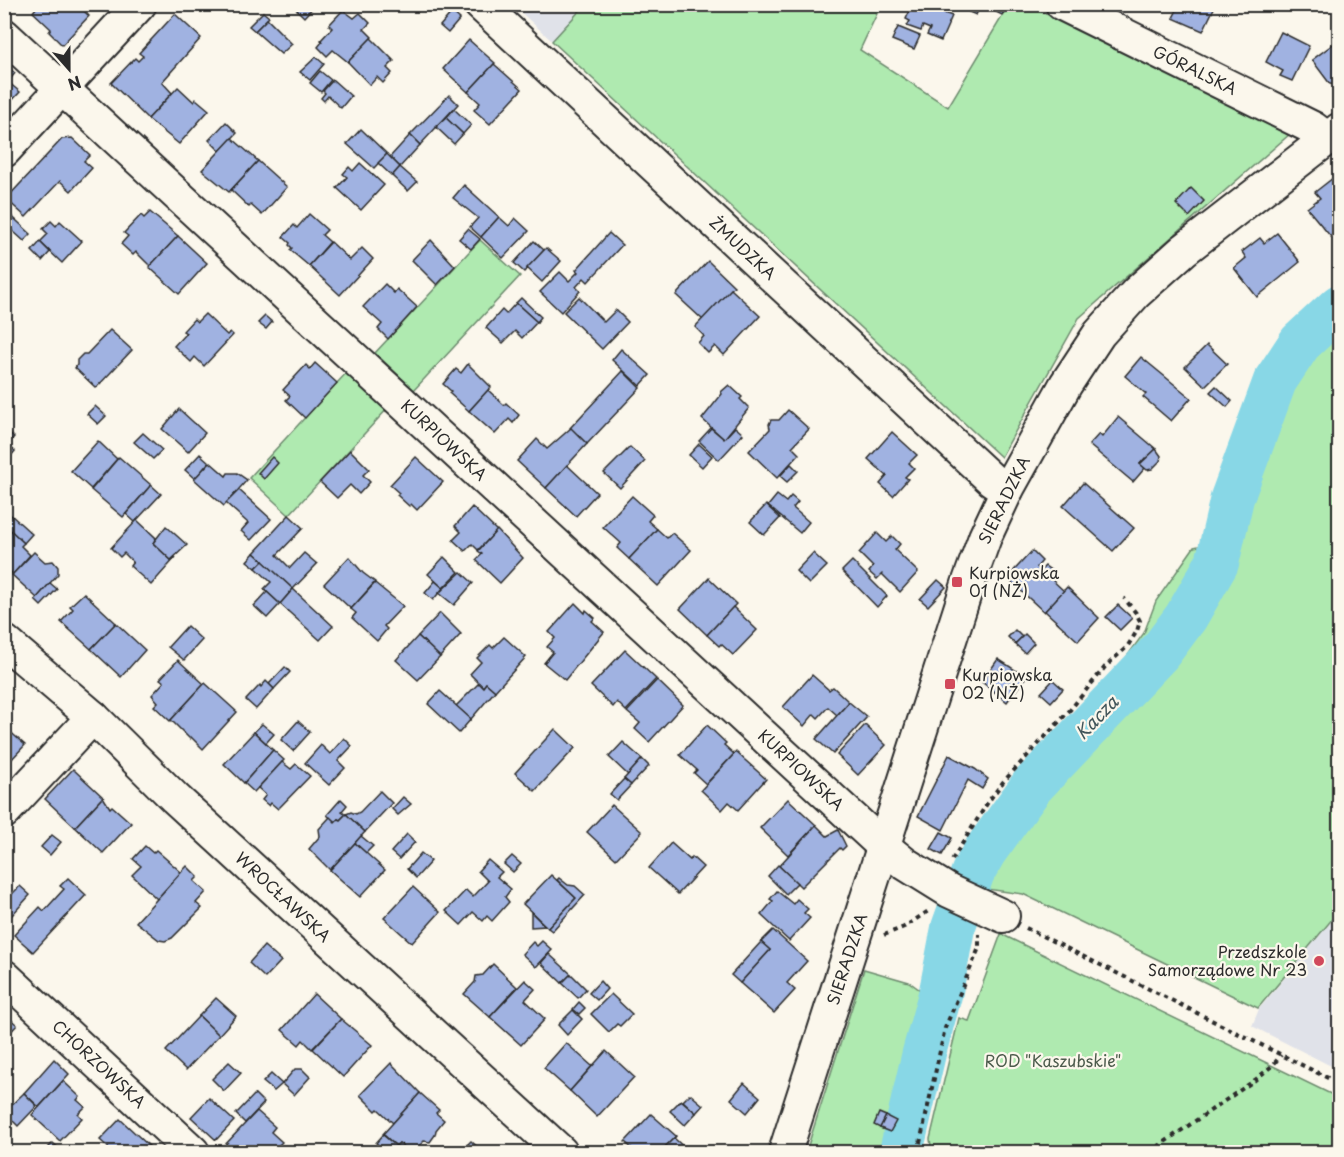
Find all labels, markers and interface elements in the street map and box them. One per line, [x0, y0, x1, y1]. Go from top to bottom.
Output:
street label: GÓRALSKA [1149, 38, 1241, 100]
north arrow [39, 39, 99, 99]
text: N [65, 70, 85, 97]
street label: ŻMUDZKA [705, 210, 783, 285]
street label: KURPIOWSKA [396, 393, 493, 485]
street label: SIERADZKA [971, 452, 1035, 548]
place label: Kurpiowska 01 (NŻ) [969, 560, 1059, 602]
marker: Kurpiowska 01 (NŻ) [950, 575, 964, 589]
place label: Kurpiowska 02 (NŻ) [962, 662, 1052, 704]
marker: Kurpiowska 02 (NŻ) [943, 677, 957, 691]
water label: Kacza [1068, 688, 1124, 745]
street label: KURPIOWSKA [753, 723, 850, 815]
street label: WROCŁAWSKA [231, 846, 337, 947]
street label: SIERADZKA [820, 910, 872, 1008]
place label: Przedszkole Samorządowe Nr 23 [1148, 939, 1307, 981]
marker: Przedszkole Samorządowe Nr 23 [1312, 954, 1326, 968]
street label: CHORZOWSKA [48, 1014, 152, 1113]
park label: ROD "Kaszubskie" [985, 1048, 1121, 1072]

